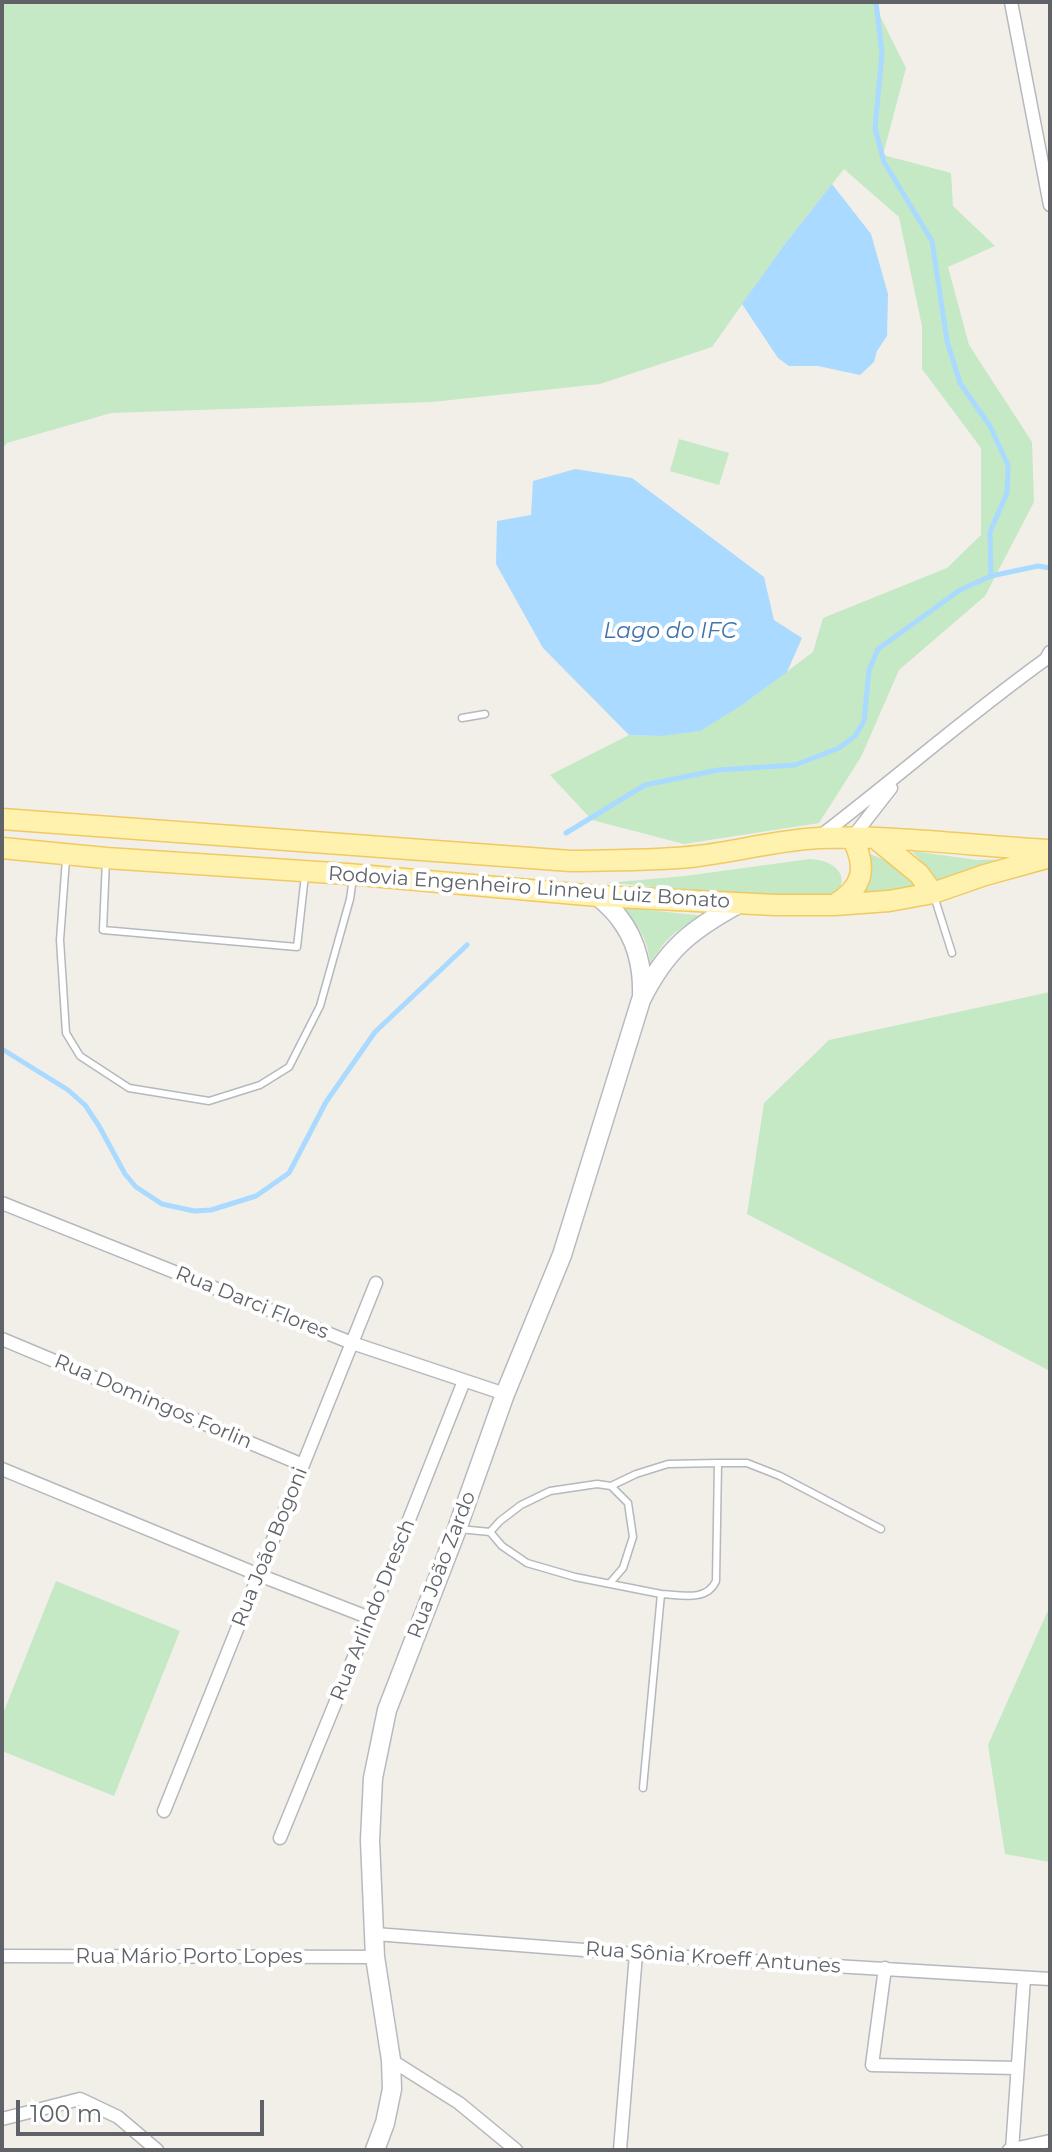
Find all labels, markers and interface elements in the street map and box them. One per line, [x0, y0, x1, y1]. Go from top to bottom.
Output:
water label: Lago do IFC [604, 619, 736, 645]
street label: Rodovia Engenheiro Linneu Luiz Bonato [327, 862, 731, 914]
street label: Rua Darci Flores [172, 1261, 332, 1345]
street label: Rua Domingos Forlin [51, 1349, 255, 1455]
street label: Rua João Bogoni [227, 1464, 313, 1630]
street label: Rua João Zardo [403, 1488, 481, 1642]
street label: Rua Arlindo Dresch [326, 1516, 420, 1704]
street label: Rua Sônia Kroeff Antunes [585, 1937, 841, 1979]
street label: Rua Mário Porto Lopes [76, 1945, 302, 1969]
scale bar [20, 2084, 268, 2134]
text: 100 m [30, 2099, 102, 2128]

